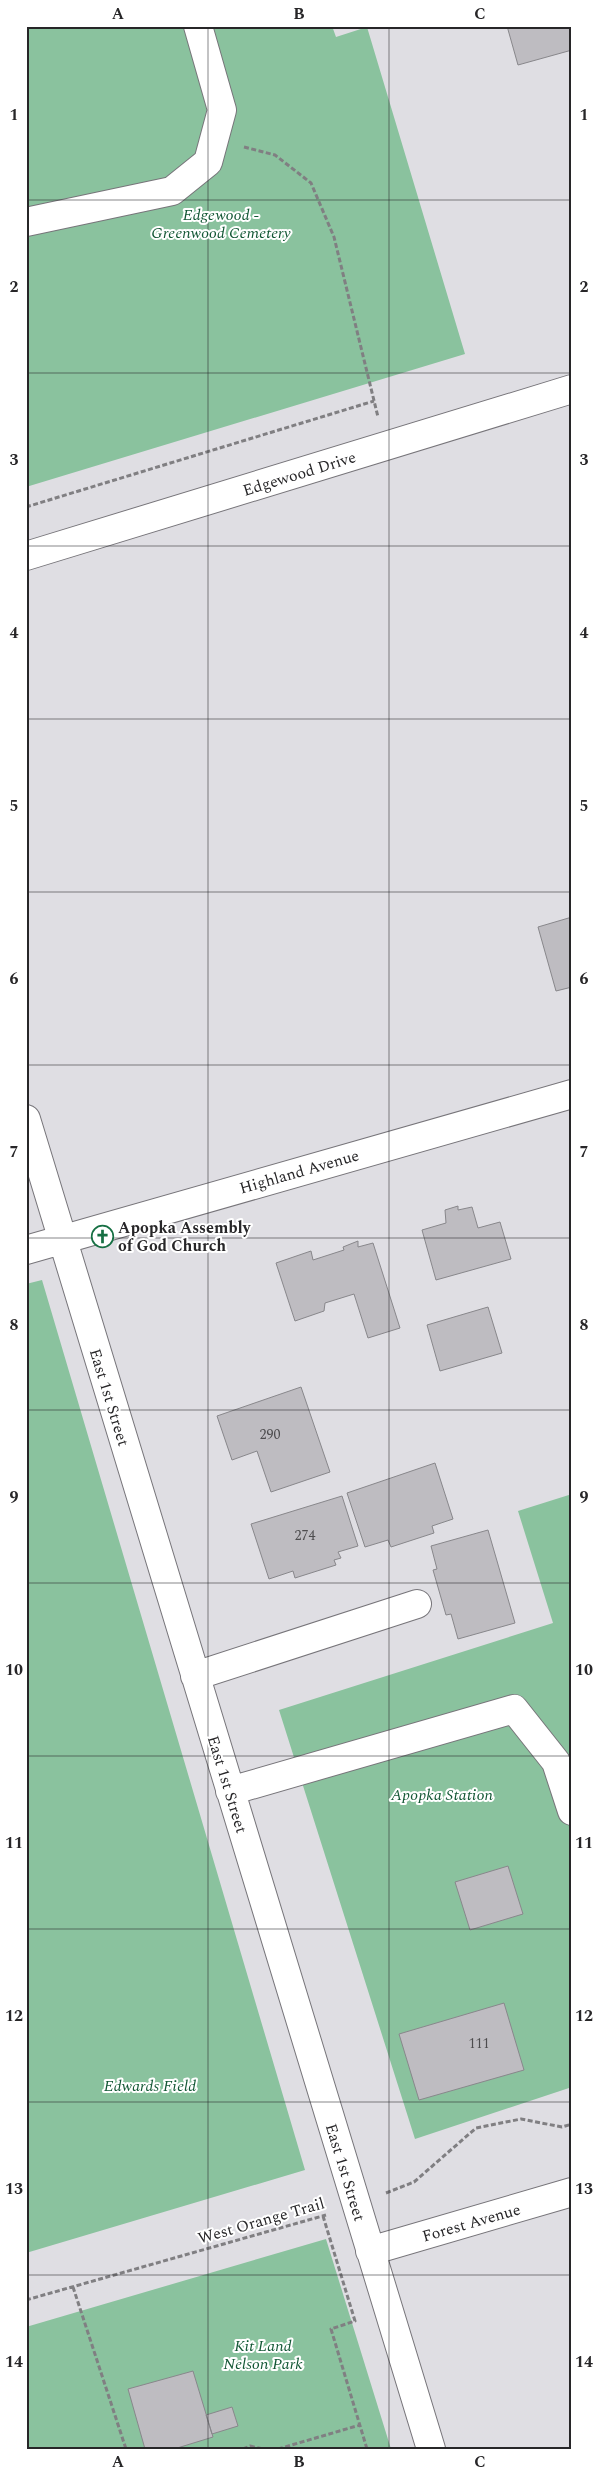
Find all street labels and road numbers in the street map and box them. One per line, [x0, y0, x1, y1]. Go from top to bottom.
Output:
street label: Edgewood Drive [240, 445, 359, 503]
street label: Highland Avenue [237, 1143, 362, 1201]
street label: East 1st Street [83, 1345, 135, 1449]
street label: East 1st Street [201, 1732, 253, 1836]
street label: East 1st Street [319, 2120, 371, 2224]
street label: West Orange Trail [195, 2191, 327, 2251]
street label: Forest Avenue [419, 2197, 523, 2248]

